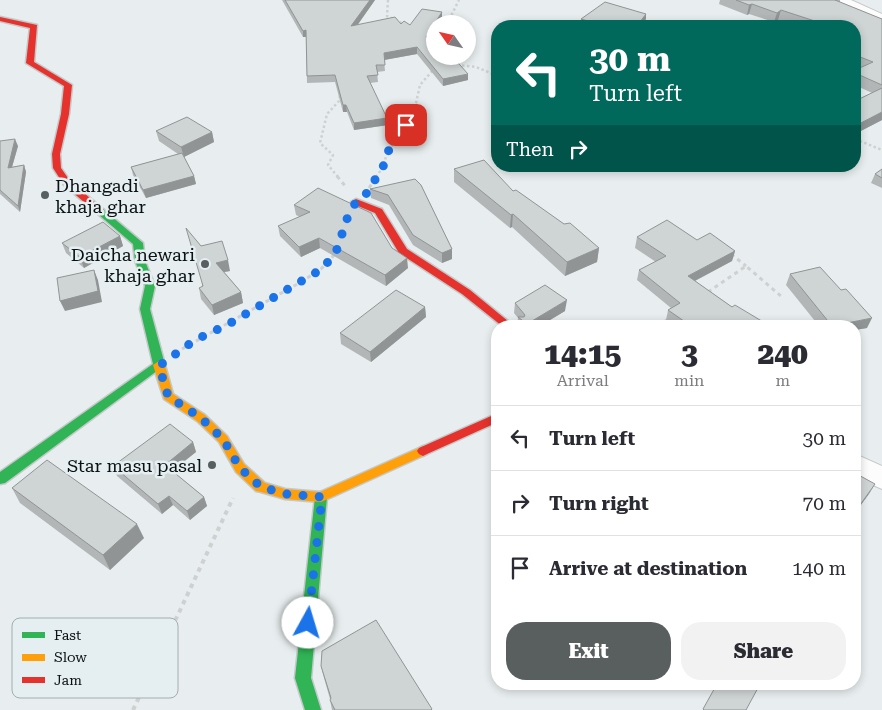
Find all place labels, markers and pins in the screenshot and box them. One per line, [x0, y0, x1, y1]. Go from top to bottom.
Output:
pin [385, 104, 427, 146]
place label: Dhangadi khaja ghar [55, 175, 146, 217]
marker: Dhangadi khaja ghar [39, 189, 51, 201]
place label: Daicha newari khaja ghar [71, 244, 195, 286]
marker: Daicha newari khaja ghar [199, 258, 211, 270]
place label: Star masu pasal [67, 455, 202, 476]
marker: Star masu pasal [206, 459, 218, 471]

